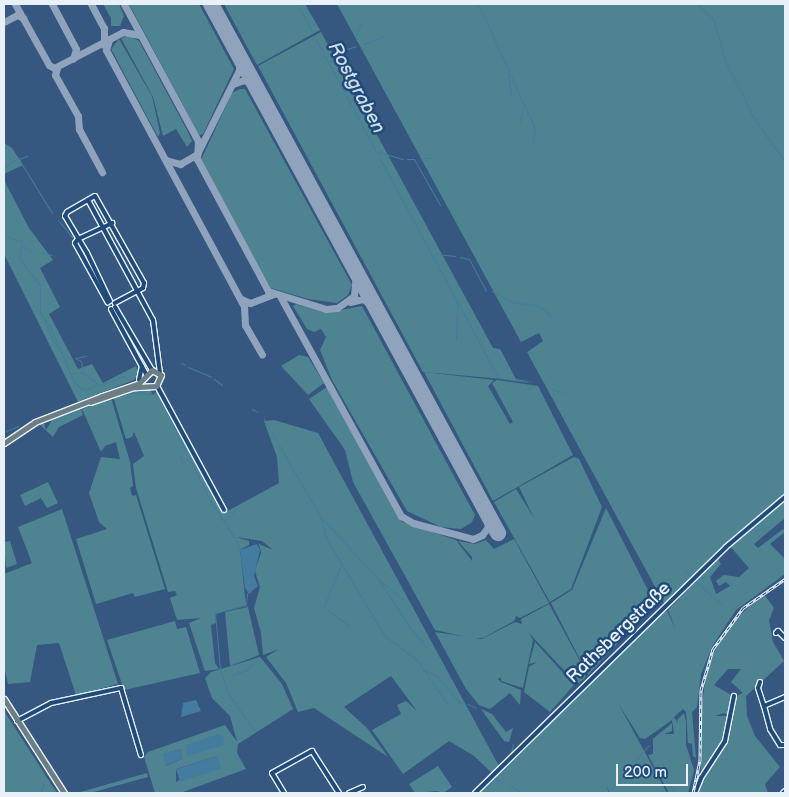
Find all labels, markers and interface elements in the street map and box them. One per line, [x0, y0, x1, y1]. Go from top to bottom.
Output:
water label: Rostgraben [322, 38, 390, 138]
street label: Rathsbergstraße [563, 578, 675, 688]
scale bar [619, 754, 692, 786]
text: 200 m [624, 763, 667, 782]

